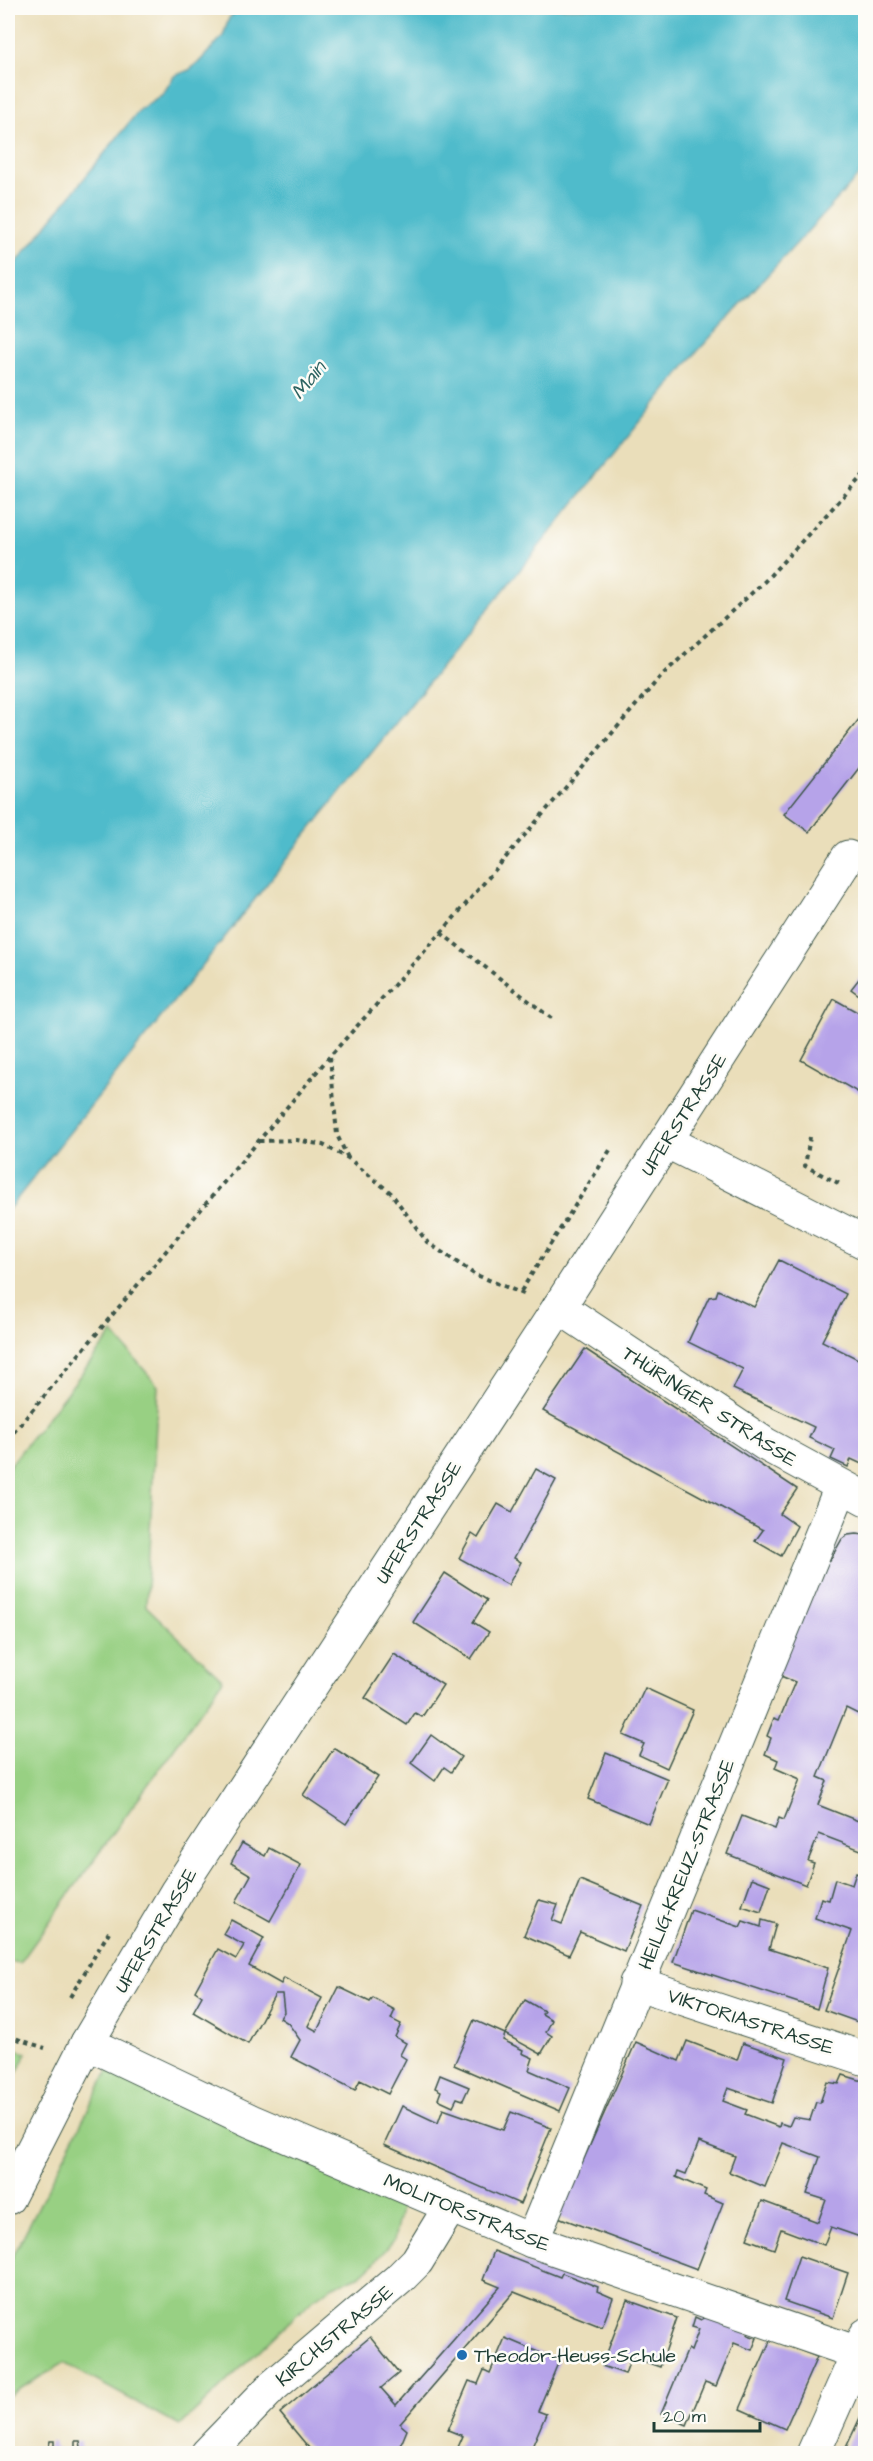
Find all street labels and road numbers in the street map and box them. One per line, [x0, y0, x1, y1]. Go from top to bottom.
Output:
street label: UFERSTRASSE [634, 1048, 734, 1181]
street label: THÜRINGER STRASSE [616, 1340, 803, 1474]
street label: UFERSTRASSE [369, 1456, 469, 1589]
street label: HEILIG-KREUZ-STRASSE [632, 1755, 742, 1974]
street label: UFERSTRASSE [108, 1863, 204, 1998]
street label: VIKTORIASTRASSE [664, 1982, 838, 2062]
street label: MOLITORSTRASSE [379, 2167, 554, 2259]
street label: KIRCHSTRASSE [270, 2278, 400, 2393]

